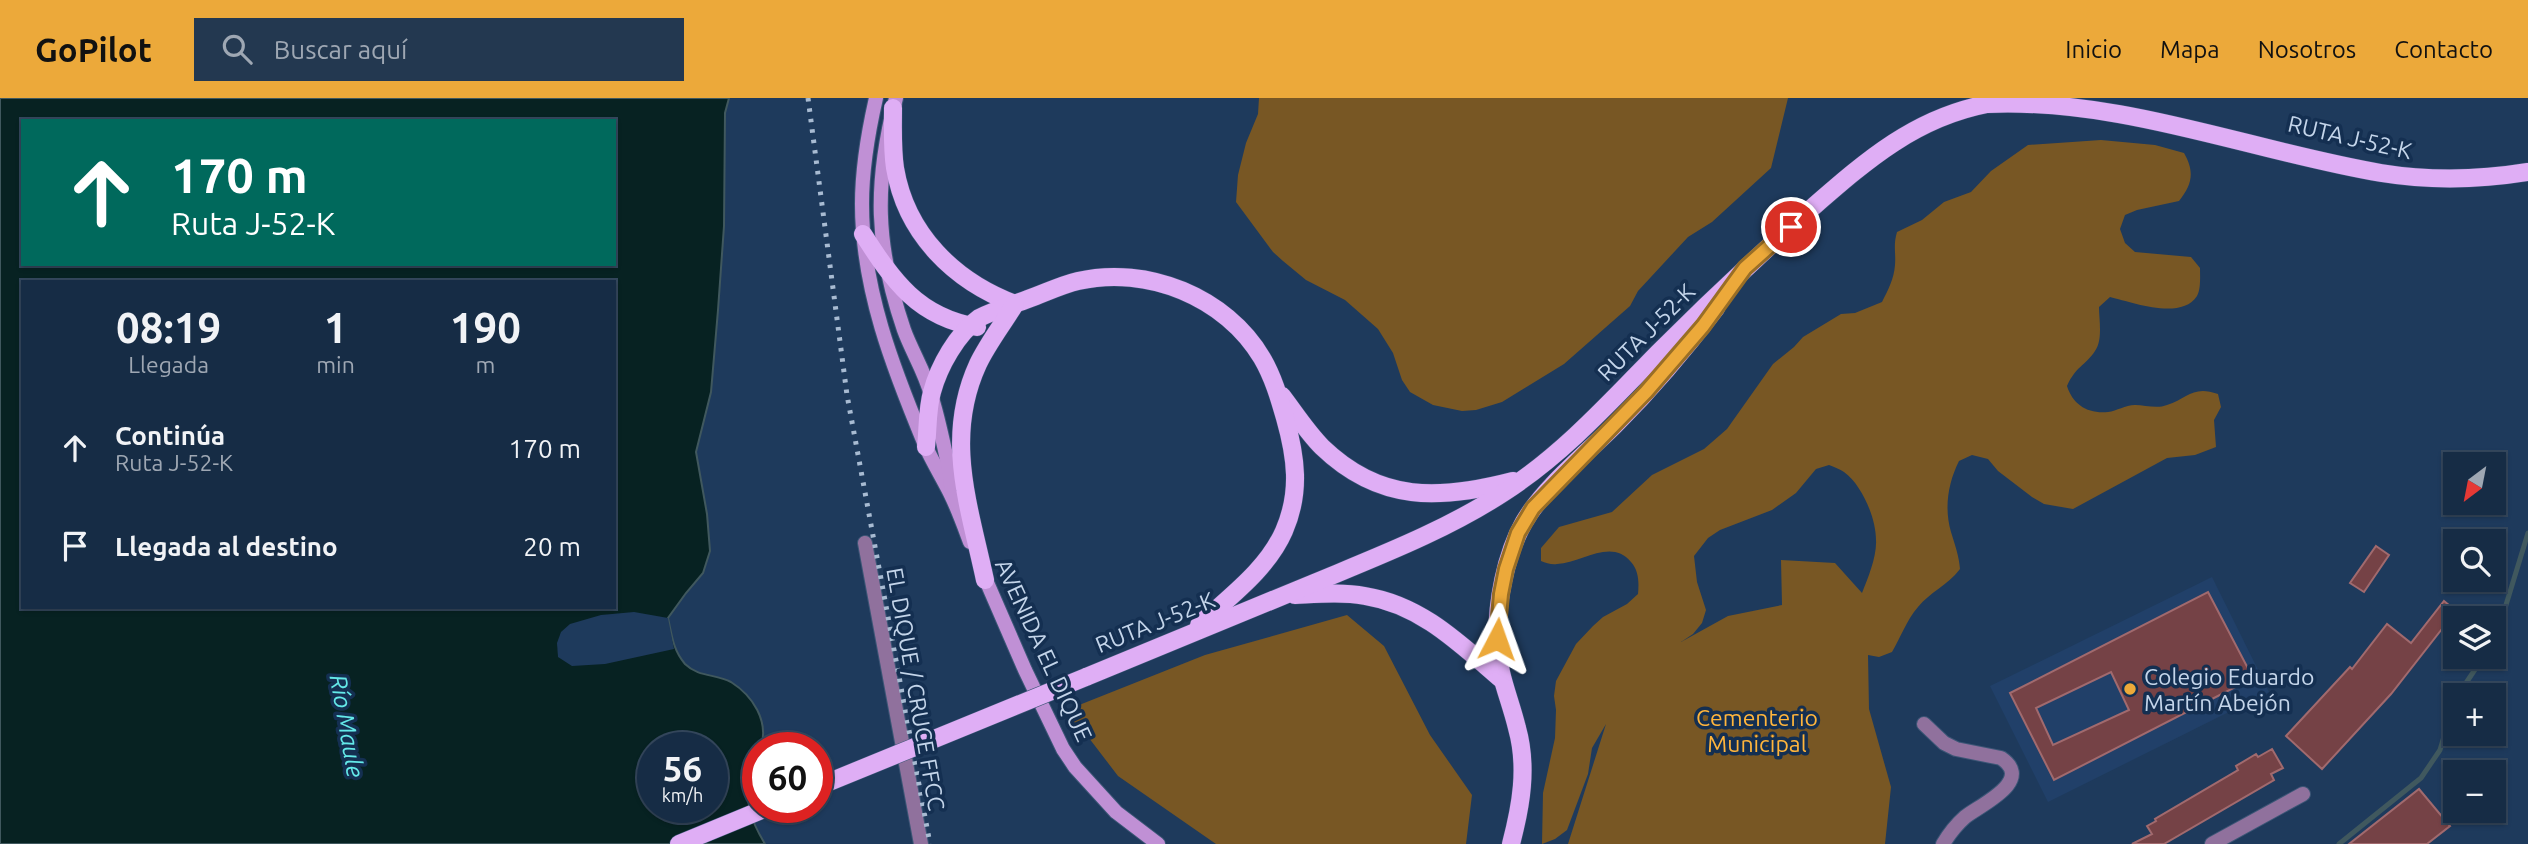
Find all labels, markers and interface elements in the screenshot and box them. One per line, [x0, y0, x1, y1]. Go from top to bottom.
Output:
search box [194, 18, 684, 81]
icon: search [218, 30, 256, 68]
text: GoPilot [35, 31, 152, 68]
text: Buscar aquí [274, 35, 407, 64]
text: Inicio [2065, 36, 2122, 63]
text: Mapa [2160, 36, 2220, 63]
text: Nosotros [2258, 36, 2356, 63]
text: Contacto [2394, 36, 2493, 63]
street label: RUTA J-52-K [2286, 111, 2414, 163]
icon: ahead [56, 147, 147, 238]
text: 170 m [171, 147, 308, 202]
pin [1761, 197, 1821, 257]
text: Ruta J-52-K [171, 205, 335, 241]
icon: arrive [1772, 208, 1810, 246]
street label: RUTA J-52-K [1592, 278, 1700, 386]
text: 08:19 [116, 304, 221, 351]
text: 1 [324, 304, 347, 351]
text: 190 [450, 304, 521, 351]
text: Llegada [128, 352, 209, 377]
text: min [316, 352, 355, 377]
text: m [475, 352, 495, 377]
text: Continúa [115, 421, 225, 450]
icon: ahead [56, 429, 94, 467]
text: 170 m [509, 434, 581, 463]
text: Ruta J-52-K [115, 450, 233, 475]
north arrow [2443, 452, 2506, 514]
map controls [2443, 452, 2506, 823]
icon: arrive [56, 527, 94, 565]
button: search [2443, 529, 2506, 592]
text: Llegada al destino [115, 532, 338, 561]
text: 20 m [523, 532, 581, 561]
street label: AVENIDA EL DIQUE [991, 555, 1097, 745]
street label: EL DIQUE / CRUCE FFCC [882, 566, 950, 812]
street label: RUTA J-52-K [1092, 587, 1218, 657]
position arrow [1460, 602, 1534, 676]
button: layers [2443, 606, 2506, 669]
place label: Colegio Eduardo Martín Abejón [2144, 664, 2315, 715]
water label: Río Maule [325, 672, 369, 780]
marker: Colegio Eduardo Martín Abejón [2122, 681, 2138, 697]
button: + [2443, 683, 2506, 746]
park label: Cementerio Municipal [1696, 705, 1818, 756]
speed limit sign: 60 [742, 732, 833, 823]
text: 56 [663, 748, 702, 788]
button: − [2443, 760, 2506, 823]
text: km/h [662, 785, 703, 805]

